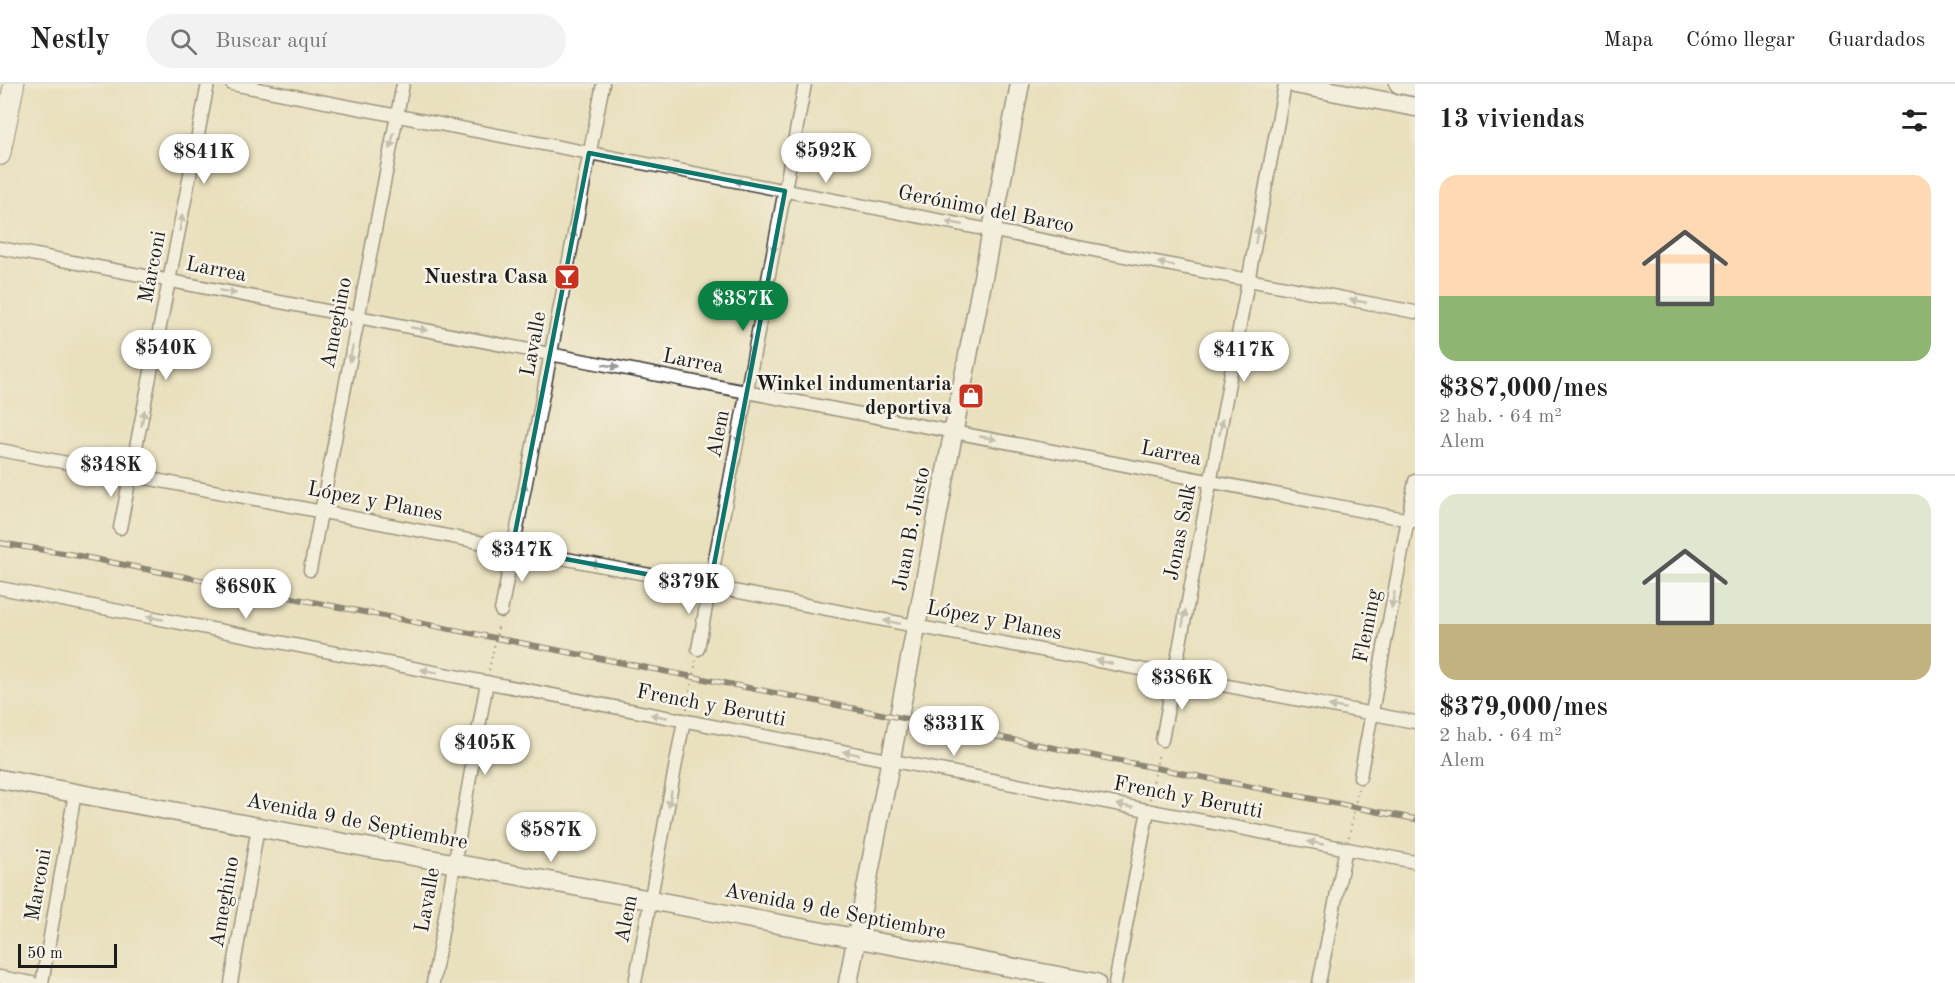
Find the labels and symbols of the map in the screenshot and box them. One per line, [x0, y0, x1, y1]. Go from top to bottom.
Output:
one-way arrow [387, 132, 396, 151]
pin: $592K [784, 133, 868, 184]
pin: $841K [162, 134, 246, 185]
one-way arrow [732, 177, 751, 186]
street label: Gerónimo del Barco [896, 183, 1076, 237]
one-way arrow [177, 214, 186, 233]
one-way arrow [944, 218, 963, 227]
one-way arrow [1253, 225, 1262, 244]
one-way arrow [569, 228, 578, 247]
street label: Marconi [136, 229, 170, 305]
one-way arrow [770, 235, 779, 254]
street label: Larrea [184, 254, 248, 286]
one-way arrow [1156, 259, 1175, 268]
bar icon: Nuestra Casa [552, 262, 582, 292]
place label: Nuestra Casa [424, 267, 548, 288]
street label: Ameghino [318, 276, 356, 370]
pin: $387K [701, 281, 785, 332]
one-way arrow [219, 288, 238, 297]
one-way arrow [1348, 296, 1367, 305]
street label: Lavalle [517, 310, 551, 378]
one-way arrow [410, 325, 429, 334]
pin: $540K [124, 330, 208, 381]
pin: $417K [1202, 332, 1286, 383]
one-way arrow [346, 344, 355, 363]
street label: Larrea [661, 346, 725, 378]
one-way arrow [601, 362, 620, 371]
place label: Winkel indumentaria deportiva [755, 374, 952, 419]
shop icon: Winkel indumentaria deportiva [956, 381, 986, 411]
one-way arrow [139, 408, 148, 427]
street label: Alem [704, 408, 734, 460]
one-way arrow [1217, 417, 1226, 436]
one-way arrow [734, 427, 743, 446]
one-way arrow [979, 434, 998, 443]
street label: Larrea [1139, 438, 1203, 470]
pin: $348K [69, 447, 153, 498]
street label: Juan B. Justo [890, 465, 934, 593]
street label: López y Planes [305, 479, 445, 525]
one-way arrow [520, 482, 529, 501]
street label: Jonas Salk [1161, 482, 1201, 582]
pin: $347K [480, 532, 564, 583]
one-way arrow [588, 560, 607, 569]
pin: $379K [647, 564, 731, 615]
pin: $680K [204, 569, 288, 620]
street label: Fleming [1351, 587, 1386, 665]
one-way arrow [1388, 591, 1397, 610]
street label: López y Planes [924, 598, 1064, 644]
one-way arrow [1180, 609, 1189, 628]
one-way arrow [146, 613, 165, 622]
one-way arrow [882, 617, 901, 626]
one-way arrow [1095, 657, 1114, 666]
pin: $386K [1140, 660, 1224, 711]
one-way arrow [420, 666, 439, 675]
street label: French y Berutti [635, 681, 787, 731]
one-way arrow [1327, 702, 1346, 711]
pin: $331K [912, 706, 996, 757]
one-way arrow [650, 711, 669, 720]
pin: $405K [443, 725, 527, 776]
one-way arrow [841, 748, 860, 757]
street label: French y Berutti [1112, 773, 1264, 823]
one-way arrow [665, 789, 674, 808]
street label: Avenida 9 de Septiembre [244, 790, 470, 854]
one-way arrow [1115, 801, 1134, 810]
pin: $587K [509, 812, 593, 863]
one-way arrow [1307, 838, 1326, 847]
street label: Marconi [22, 847, 56, 923]
street label: Ameghino [207, 855, 243, 949]
street label: Lavalle [412, 866, 444, 934]
street label: Avenida 9 de Septiembre [722, 880, 948, 944]
street label: Alem [612, 893, 642, 945]
scale bar [18, 941, 117, 968]

